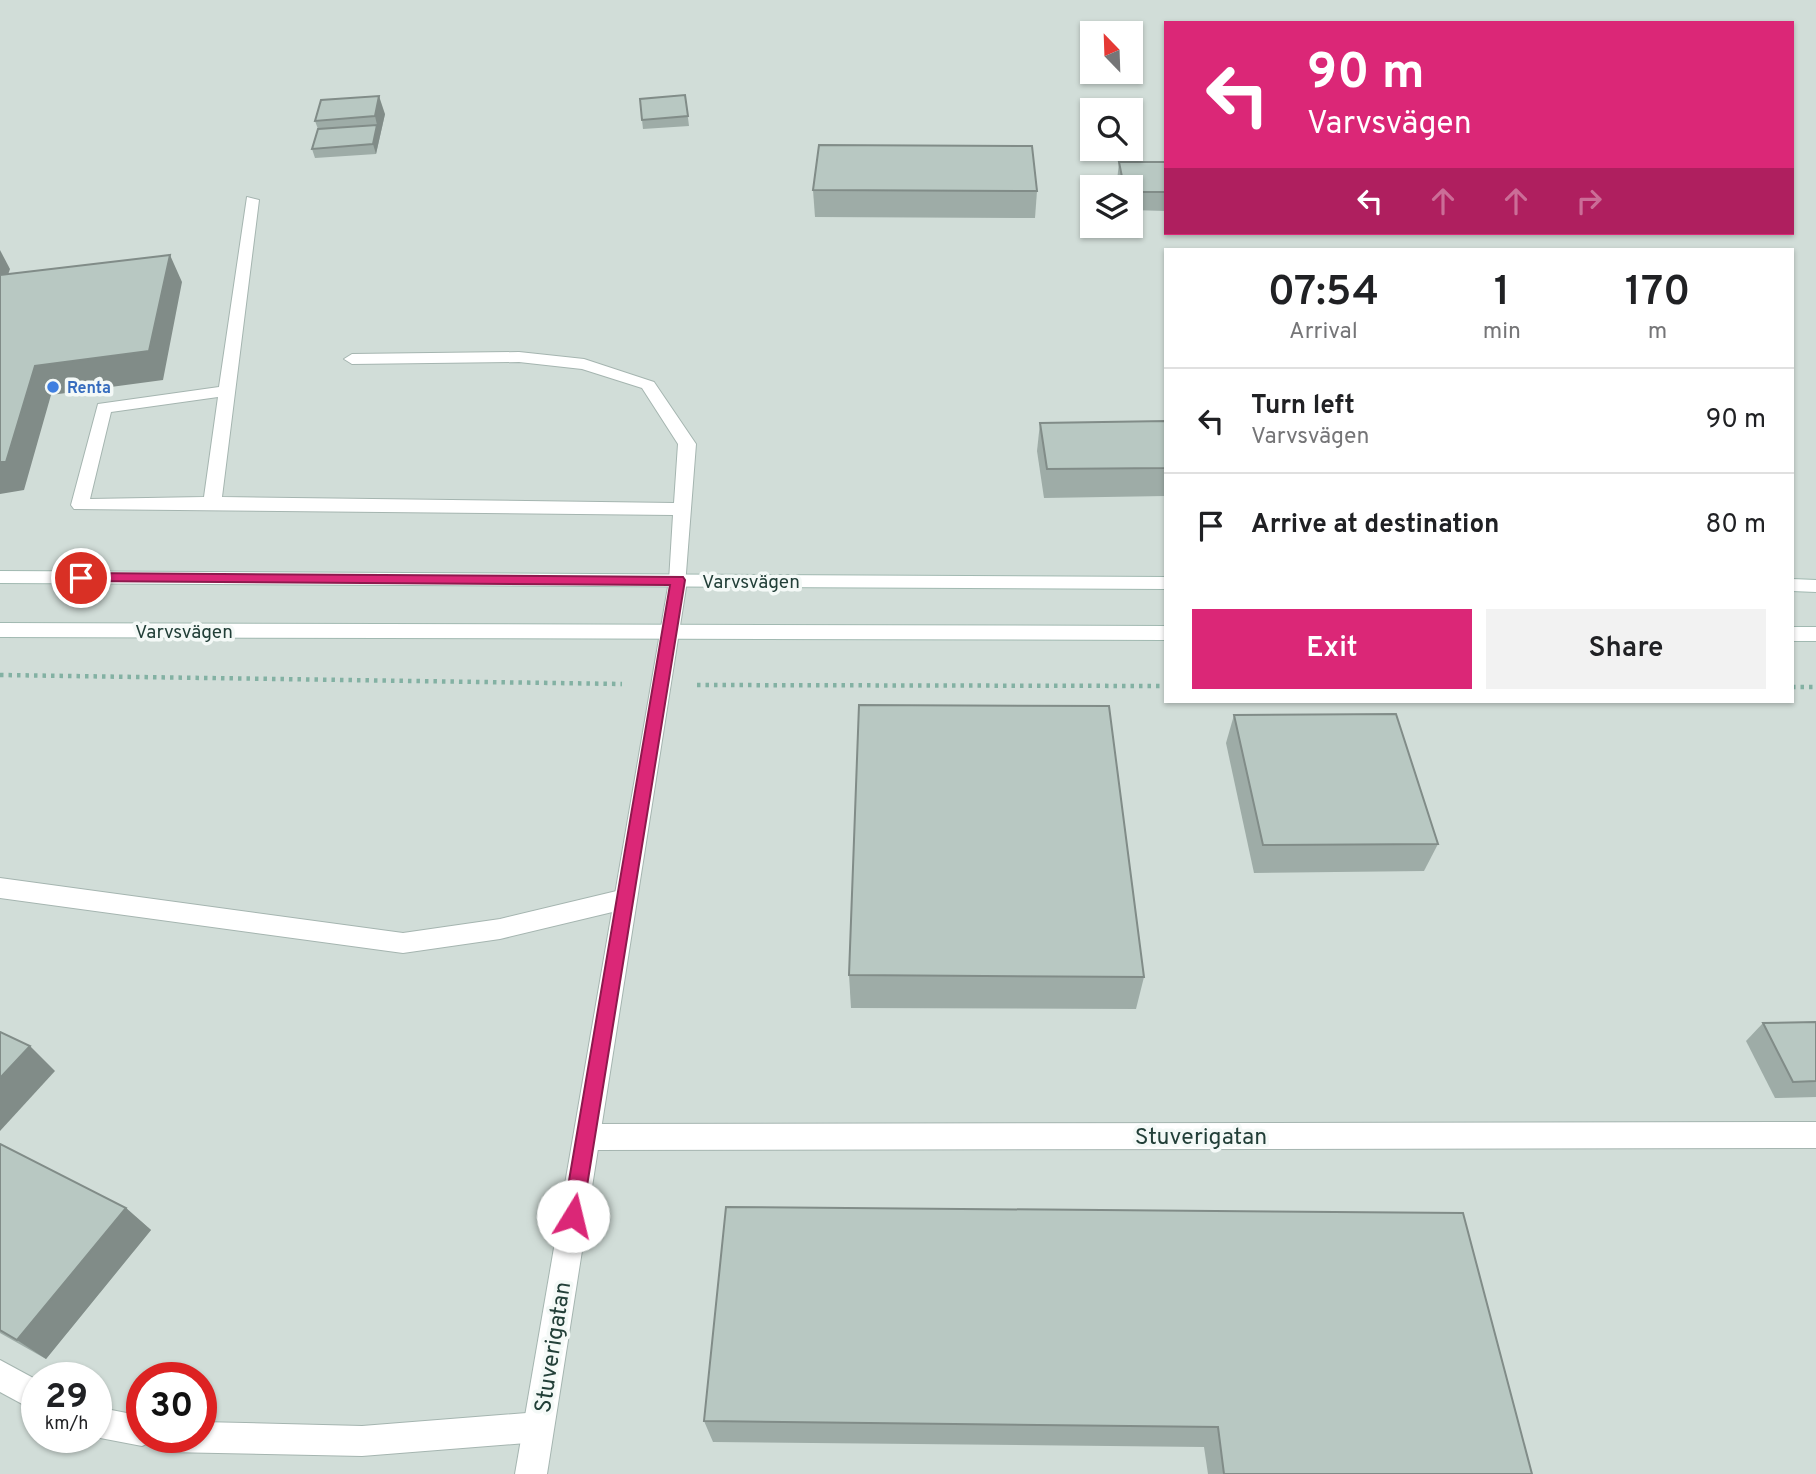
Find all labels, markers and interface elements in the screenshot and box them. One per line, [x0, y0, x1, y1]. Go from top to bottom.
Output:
north arrow [1080, 21, 1143, 84]
map controls [1080, 21, 1143, 238]
text: 90 m [1307, 44, 1425, 106]
icon: left [1192, 49, 1283, 140]
button: search [1080, 98, 1143, 161]
text: Varvsvägen [1307, 105, 1472, 145]
button: layers [1080, 175, 1143, 238]
icon: left [1351, 182, 1389, 220]
icon: ahead [1424, 182, 1462, 220]
icon: ahead [1497, 182, 1535, 220]
icon: right [1570, 182, 1608, 220]
text: 07:54 [1268, 267, 1379, 320]
text: 1 [1494, 267, 1510, 320]
text: 170 [1625, 267, 1690, 320]
text: Arrival [1289, 318, 1358, 347]
text: min [1483, 318, 1521, 347]
text: m [1648, 318, 1667, 347]
marker: Renta [45, 379, 61, 395]
place label: Renta [67, 379, 111, 399]
text: Turn left [1251, 390, 1355, 423]
icon: left [1192, 402, 1230, 440]
text: 90 m [1706, 404, 1766, 437]
text: Varvsvägen [1251, 423, 1369, 452]
icon: arrive [1192, 507, 1230, 545]
text: Arrive at destination [1251, 509, 1499, 542]
text: 80 m [1706, 509, 1766, 542]
pin [51, 548, 111, 608]
icon: arrive [62, 559, 100, 597]
street label: Varvsvägen [702, 571, 800, 595]
button: Exit [1192, 609, 1472, 689]
button: Share [1486, 609, 1766, 689]
street label: Varvsvägen [135, 621, 233, 645]
street label: Stuverigatan [1135, 1124, 1267, 1153]
position arrow [536, 1179, 610, 1253]
street label: Stuverigatan [530, 1280, 579, 1415]
speed limit sign: 30 [126, 1362, 217, 1453]
text: 29 [45, 1376, 88, 1420]
text: km/h [45, 1413, 88, 1436]

